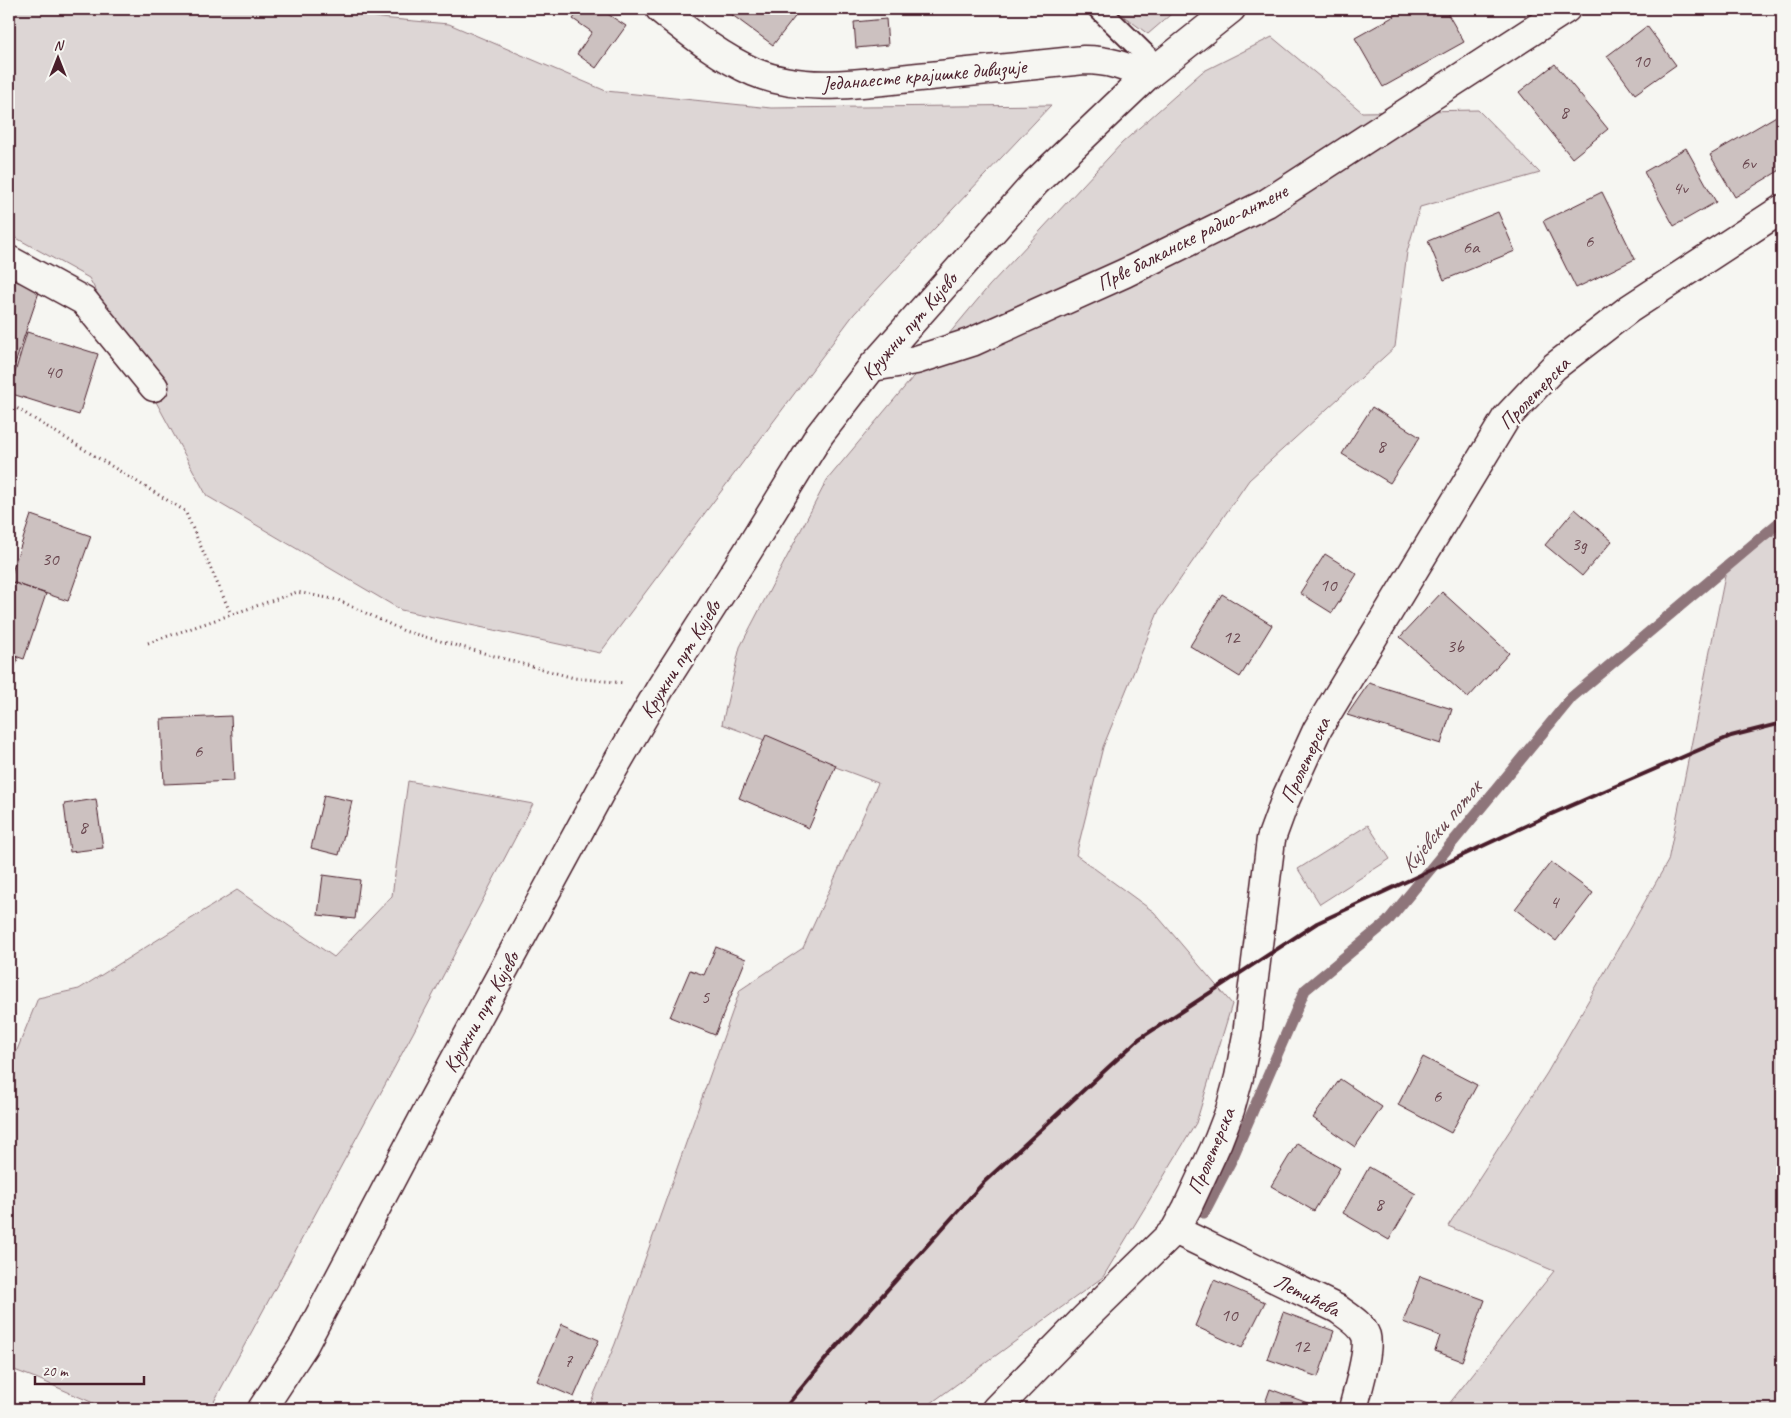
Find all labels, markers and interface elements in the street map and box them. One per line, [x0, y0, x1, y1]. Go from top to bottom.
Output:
north arrow [32, 32, 82, 82]
text: N [54, 37, 65, 54]
house number: 10 [1632, 49, 1651, 73]
street label: Једанаесте крајишке дивизије [820, 53, 1030, 97]
house number: 8 [1560, 100, 1571, 124]
house number: 6v [1741, 151, 1757, 175]
house number: 4v [1673, 176, 1689, 200]
street label: Прве балканске радио-антене [1092, 177, 1293, 296]
house number: 6 [1585, 229, 1595, 253]
house number: 6a [1463, 235, 1481, 259]
street label: Кружни пут Кијево [855, 265, 964, 385]
street label: Пролетерска [1493, 350, 1576, 435]
house number: 40 [44, 360, 63, 384]
house number: 8 [1377, 434, 1388, 458]
house number: 3g [1571, 532, 1588, 556]
house number: 30 [41, 547, 60, 571]
house number: 10 [1319, 573, 1338, 597]
street label: Кружни пут Кијево [633, 593, 728, 723]
house number: 12 [1222, 625, 1241, 649]
house number: 3b [1447, 634, 1465, 658]
street label: Пролетерска [1274, 711, 1337, 807]
house number: 6 [194, 739, 204, 763]
water label: Кијевски поток [1394, 772, 1490, 879]
house number: 8 [79, 815, 90, 839]
house number: 4 [1550, 890, 1561, 914]
street label: Кружни пут Кијево [437, 945, 526, 1077]
house number: 5 [701, 985, 711, 1009]
house number: 6 [1433, 1084, 1443, 1108]
street label: Пролетерска [1181, 1102, 1242, 1198]
house number: 8 [1375, 1192, 1386, 1216]
street label: Летићева [1270, 1268, 1345, 1323]
house number: 10 [1220, 1303, 1239, 1327]
house number: 12 [1292, 1334, 1311, 1358]
house number: 7 [564, 1349, 574, 1373]
scale bar [35, 1353, 144, 1385]
text: 20 m [42, 1362, 69, 1381]

